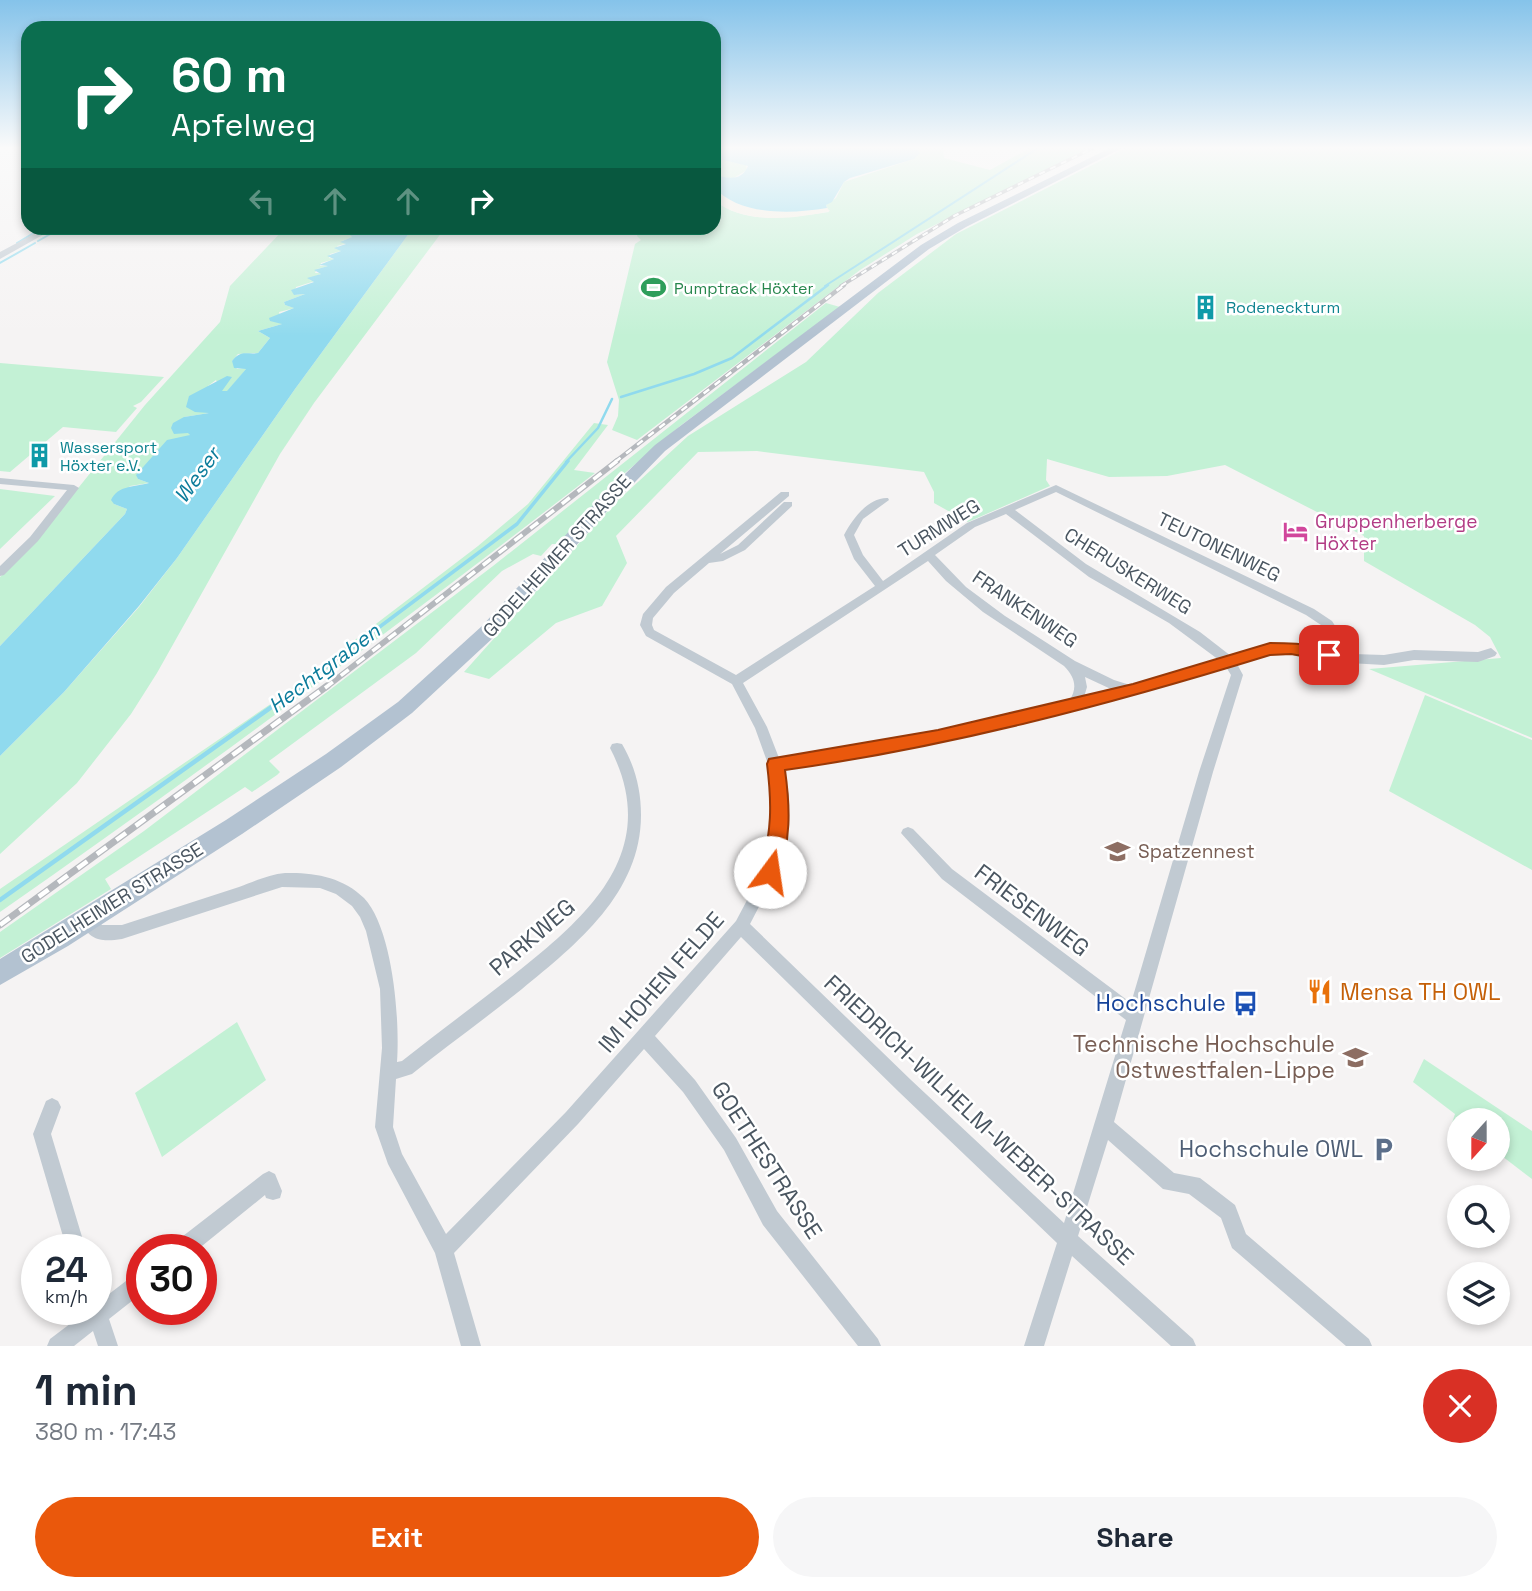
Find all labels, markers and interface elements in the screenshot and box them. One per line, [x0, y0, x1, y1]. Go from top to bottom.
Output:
text: 60 m [171, 44, 287, 106]
icon: right [56, 49, 147, 140]
text: Apfelweg [171, 105, 316, 145]
icon: left [243, 182, 281, 220]
icon: ahead [316, 182, 354, 220]
icon: ahead [389, 182, 427, 220]
icon: right [462, 182, 500, 220]
sports icon: Pumptrack Höxter [640, 274, 668, 302]
place label: Pumptrack Höxter [674, 278, 813, 299]
building icon: Rodeneckturm [1192, 293, 1220, 321]
place label: Rodeneckturm [1226, 297, 1340, 318]
place label: Wassersport Höxter e.V. [60, 437, 157, 476]
water label: Weser [168, 440, 227, 508]
building icon: Wassersport Höxter e.V. [26, 442, 54, 470]
street label: GODELHEIMER STRASSE [477, 469, 637, 643]
street label: TURMWEG [893, 493, 985, 563]
street label: TEUTONENWEG [1153, 506, 1285, 588]
place label: Gruppenherberge Höxter [1315, 509, 1478, 556]
hotel icon: Gruppenherberge Höxter [1281, 518, 1309, 546]
street label: CHERUSKERWEG [1060, 522, 1196, 620]
street label: FRANKENWEG [968, 565, 1082, 653]
water label: Hechtgraben [263, 617, 386, 719]
pin [1299, 625, 1359, 685]
icon: arrive [1310, 636, 1348, 674]
position arrow [733, 835, 807, 909]
street label: GODELHEIMER STRASSE [16, 837, 208, 969]
school or university icon: Spatzennest [1104, 837, 1132, 865]
place label: Spatzennest [1138, 839, 1255, 864]
street label: FRIESENWEG [969, 857, 1095, 963]
street label: PARKWEG [483, 892, 581, 982]
street label: IM HOHEN FELDE [592, 905, 730, 1059]
street label: FRIEDRICH-WILHELM-WEBER-STRASSE [818, 968, 1140, 1272]
place label: Mensa TH OWL [1340, 977, 1501, 1007]
restaurant icon: Mensa TH OWL [1306, 978, 1334, 1006]
place label: Hochschule [1096, 988, 1226, 1018]
bus stop icon: Hochschule [1232, 989, 1260, 1017]
place label: Technische Hochschule Ostwestfalen-Lippe [1073, 1029, 1335, 1085]
school or university icon: Technische Hochschule Ostwestfalen-Lippe [1341, 1043, 1369, 1071]
street label: GOETHESTRASSE [705, 1075, 829, 1245]
north arrow [1447, 1108, 1510, 1171]
map controls [1447, 1108, 1510, 1325]
place label: Hochschule OWL [1179, 1134, 1363, 1164]
parking icon: Hochschule OWL [1369, 1135, 1397, 1163]
button: search [1447, 1185, 1510, 1248]
speed limit sign: 30 [126, 1234, 217, 1325]
text: 24 [45, 1248, 88, 1292]
button: layers [1447, 1262, 1510, 1325]
text: km/h [45, 1285, 88, 1308]
text: 1 min [35, 1364, 138, 1417]
button: close [1423, 1369, 1497, 1443]
text: 380 m · 17:43 [35, 1417, 176, 1447]
button: Exit [35, 1497, 759, 1577]
button: Share [773, 1497, 1497, 1577]

